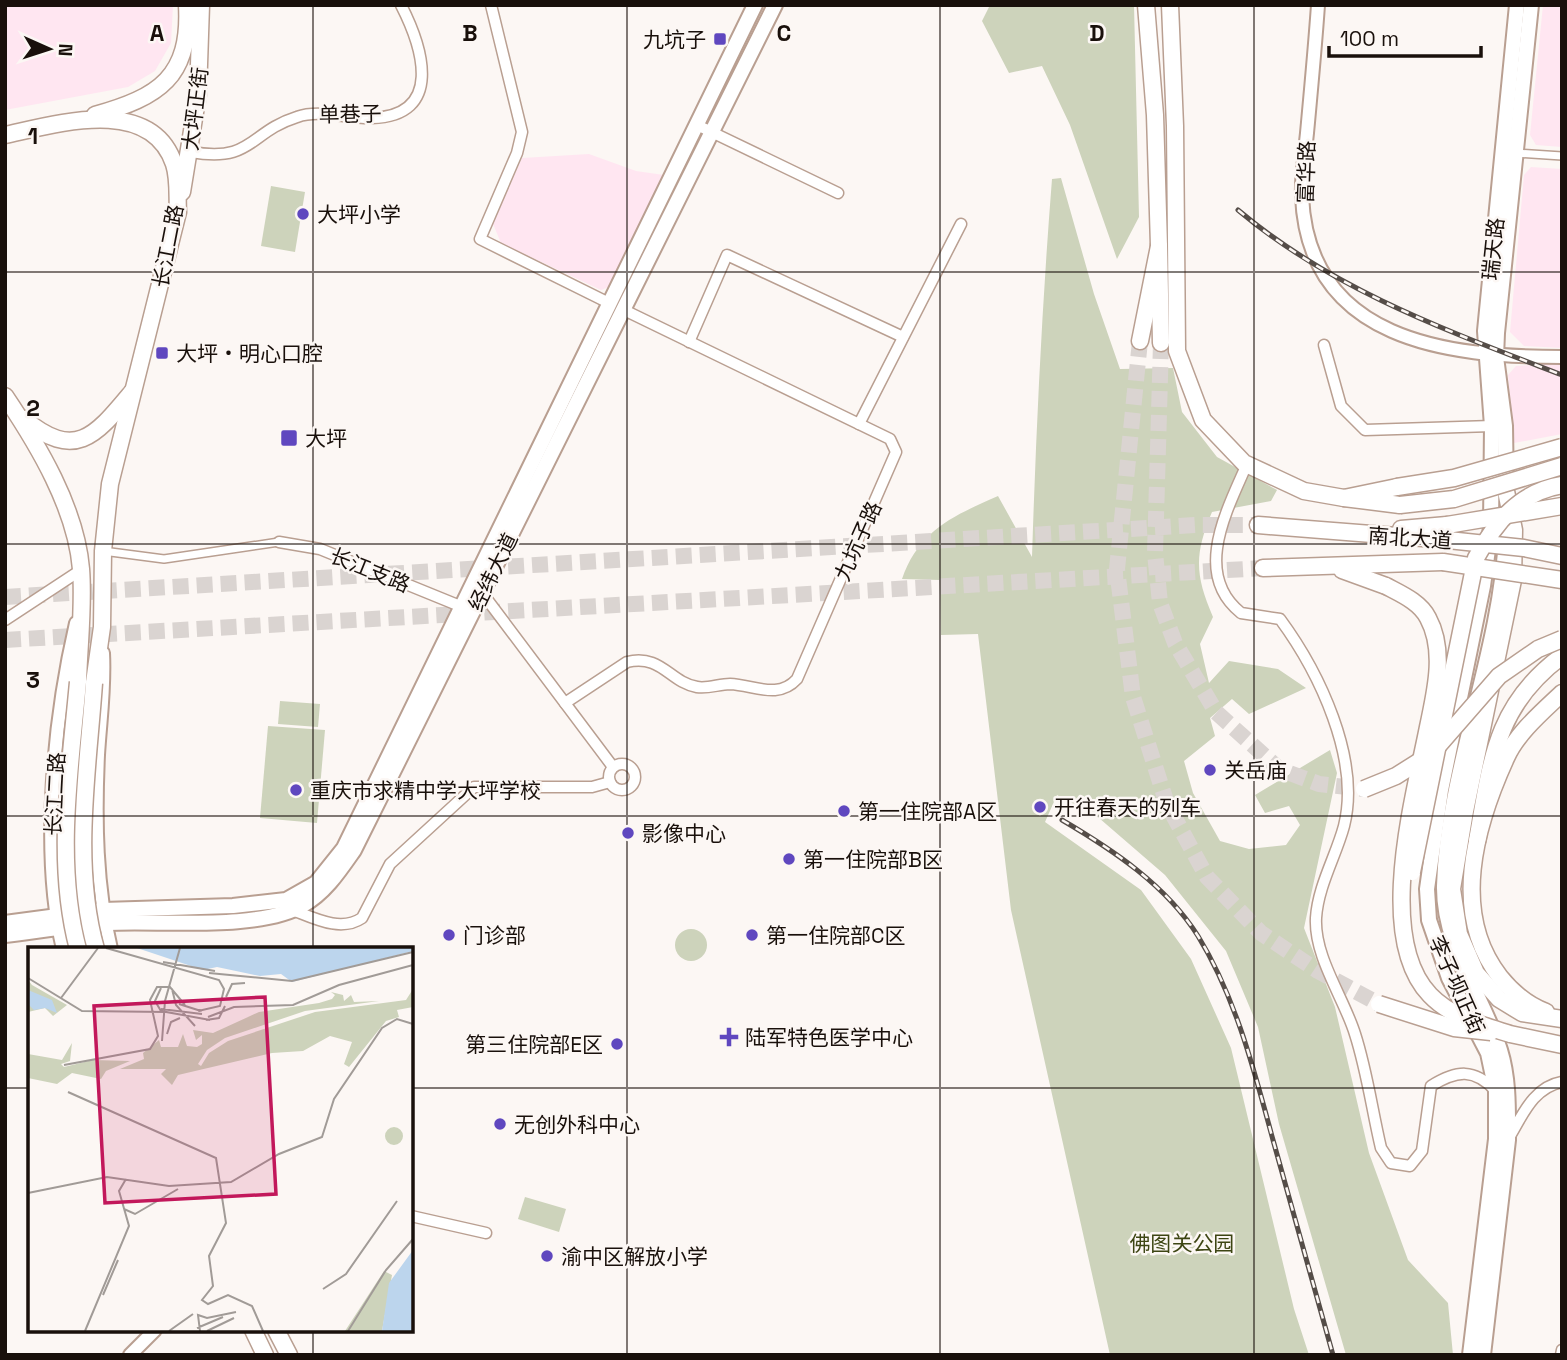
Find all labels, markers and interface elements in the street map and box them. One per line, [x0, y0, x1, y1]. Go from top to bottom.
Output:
north arrow [14, 14, 84, 84]
scale bar [1329, 14, 1481, 58]
text: A [150, 18, 165, 48]
text: B [462, 18, 478, 48]
text: C [777, 18, 791, 48]
text: D [1089, 18, 1105, 48]
text: 100 m [1340, 25, 1399, 52]
place label: 九坑子 [643, 26, 706, 53]
marker: 九坑子 [712, 31, 728, 47]
text: N [53, 43, 78, 57]
street label: 大坪正街 [176, 66, 214, 152]
street label: 单巷子 [318, 100, 382, 128]
text: 1 [28, 121, 38, 151]
street label: 富华路 [1291, 140, 1321, 204]
place label: 大坪小学 [317, 201, 401, 228]
street label: 长江二路 [147, 202, 189, 290]
marker: 大坪小学 [295, 206, 311, 222]
street label: 瑞天路 [1476, 216, 1510, 282]
place label: 大坪‧明心口腔 [176, 340, 323, 367]
marker: 大坪‧明心口腔 [154, 345, 170, 361]
text: 2 [26, 393, 40, 423]
place label: 大坪 [305, 425, 347, 452]
marker: 大坪 [279, 428, 299, 448]
street label: 九坑子路 [829, 497, 887, 585]
street label: 南北大道 [1367, 522, 1453, 554]
street label: 经纬大道 [462, 528, 524, 616]
street label: 长江支路 [326, 542, 414, 598]
text: 3 [26, 665, 40, 695]
street label: 长江二路 [39, 751, 71, 837]
place label: 关岳庙 [1224, 757, 1287, 784]
marker: 关岳庙 [1202, 762, 1218, 778]
place label: 重庆市求精中学大坪学校 [310, 777, 541, 804]
marker: 重庆市求精中学大坪学校 [288, 782, 304, 798]
place label: 开往春天的列车 [1054, 794, 1201, 821]
place label: 第一住院部A区 [858, 798, 997, 825]
marker: 开往春天的列车 [1032, 799, 1048, 815]
marker: 第一住院部A区 [836, 803, 852, 819]
place label: 影像中心 [642, 820, 726, 847]
marker: 影像中心 [620, 825, 636, 841]
place label: 第一住院部B区 [803, 846, 943, 873]
marker: 第一住院部B区 [781, 851, 797, 867]
place label: 门诊部 [463, 922, 526, 949]
place label: 第一住院部C区 [766, 922, 905, 949]
marker: 门诊部 [441, 927, 457, 943]
marker: 第一住院部C区 [744, 927, 760, 943]
street label: 李子坝正街 [1423, 932, 1491, 1038]
inset map [28, 947, 413, 1332]
place label: 陆军特色医学中心 [745, 1024, 913, 1051]
marker: 陆军特色医学中心 [719, 1027, 739, 1047]
place label: 第三住院部E区 [465, 1031, 603, 1058]
marker: 第三住院部E区 [609, 1036, 625, 1052]
place label: 无创外科中心 [514, 1111, 640, 1138]
marker: 无创外科中心 [492, 1116, 508, 1132]
park label: 佛图关公园 [1130, 1230, 1235, 1257]
place label: 渝中区解放小学 [561, 1243, 708, 1270]
marker: 渝中区解放小学 [539, 1248, 555, 1264]

